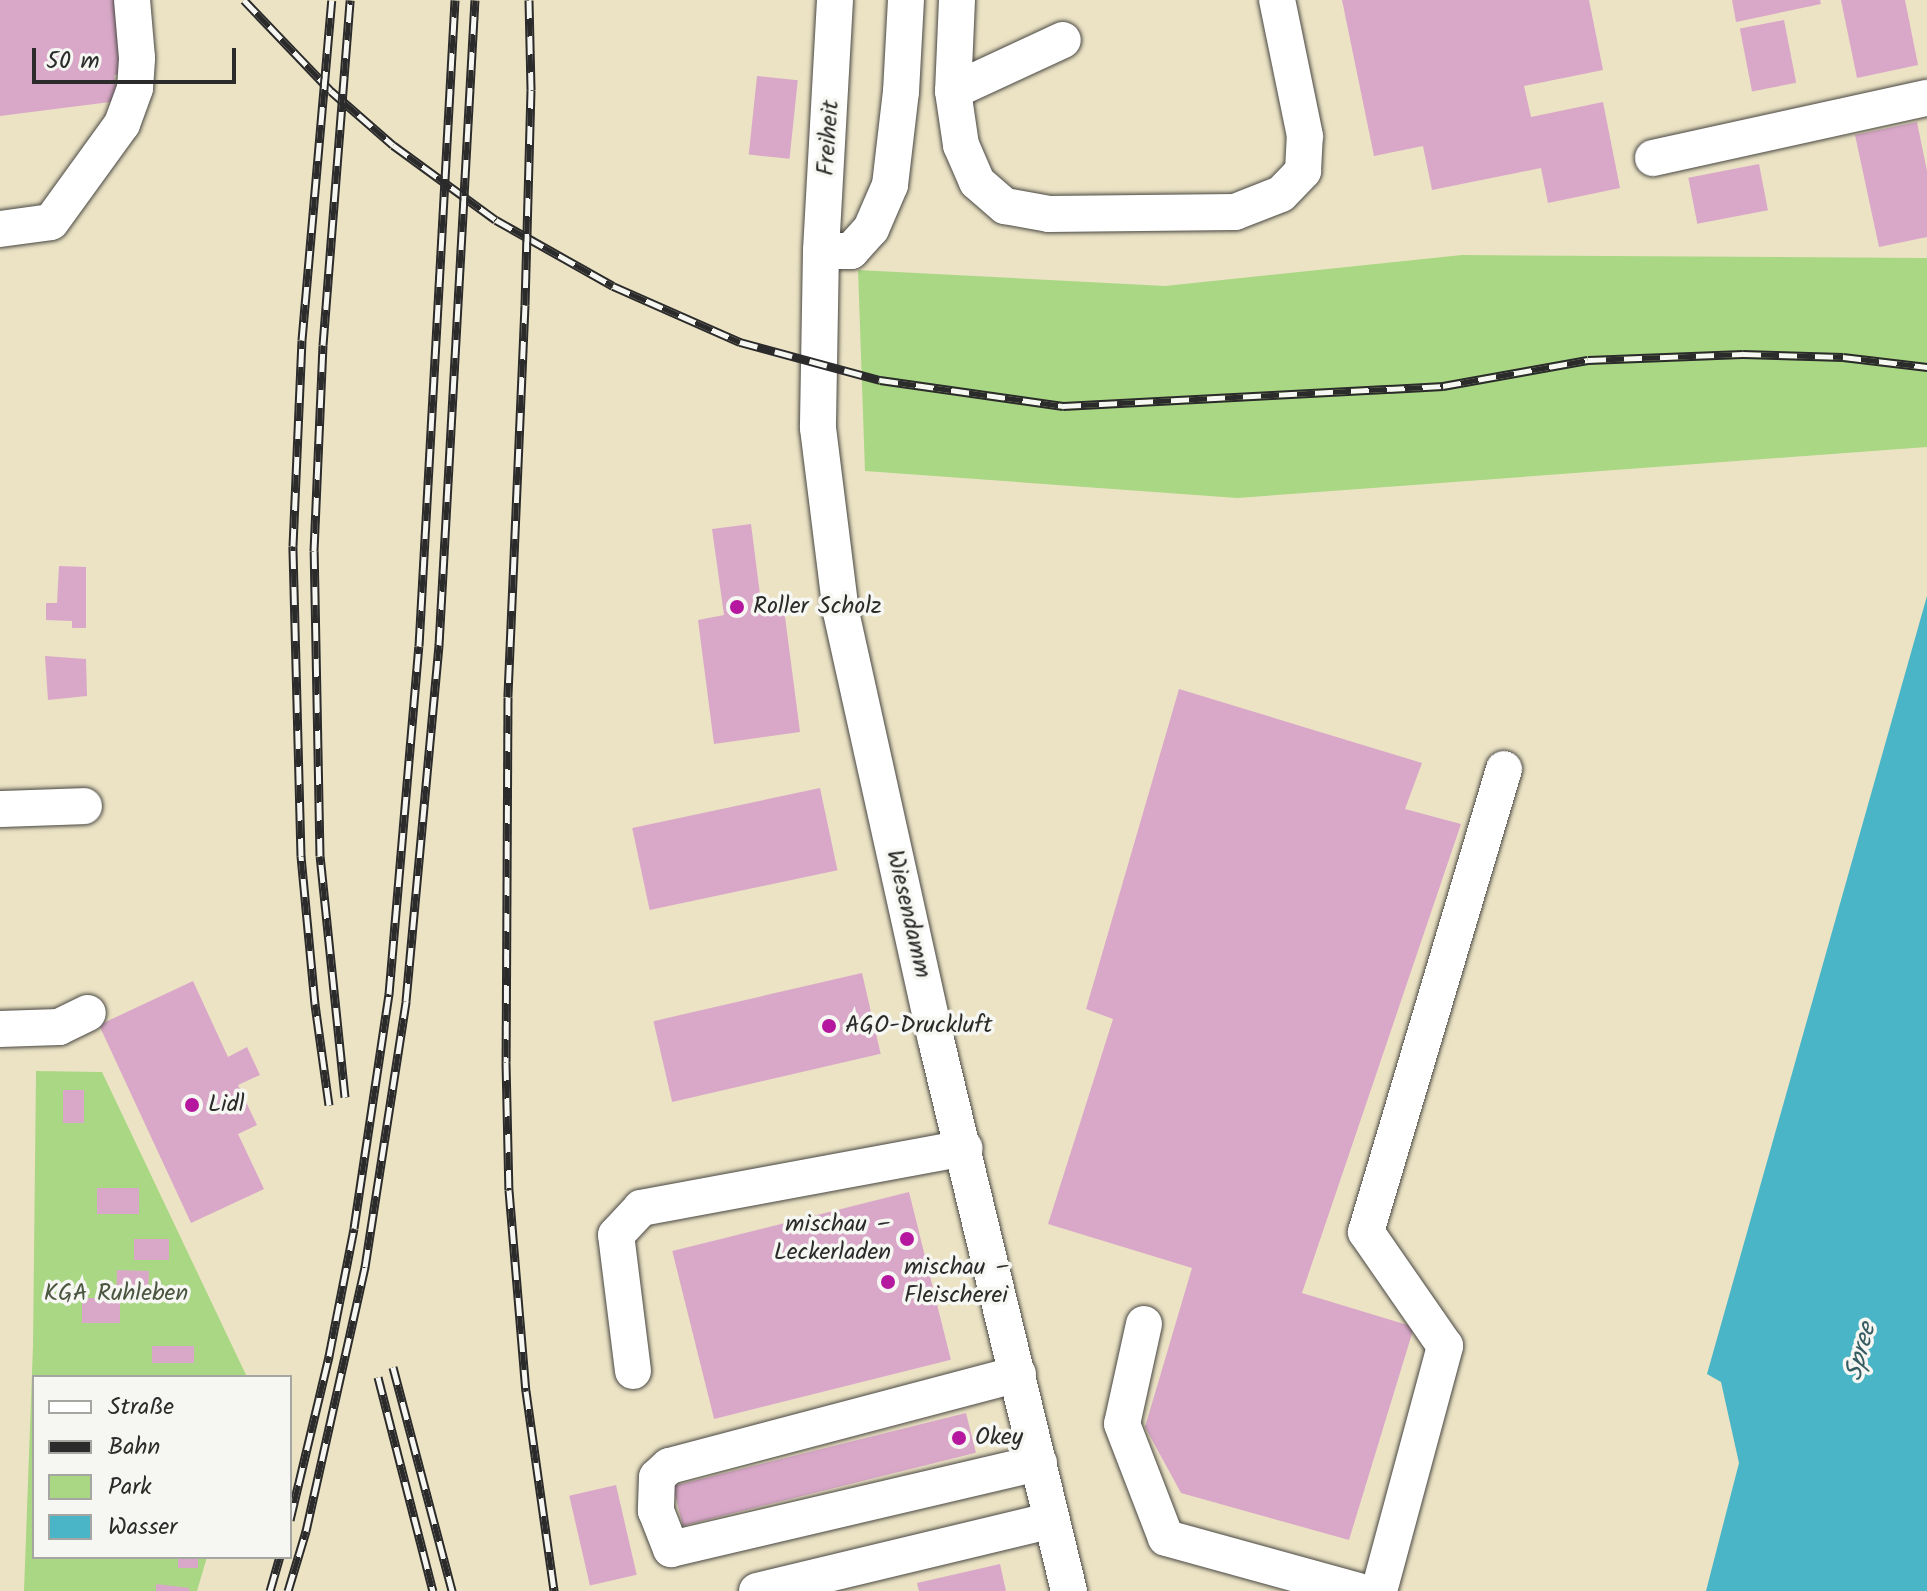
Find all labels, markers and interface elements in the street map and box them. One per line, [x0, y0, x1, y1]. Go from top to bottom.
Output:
scale bar [36, 32, 240, 82]
text: 50 m [46, 42, 100, 81]
street label: Freiheit [812, 99, 846, 177]
place label: Roller Scholz [753, 593, 882, 621]
marker: Roller Scholz [728, 598, 746, 616]
street label: Wiesendamm [879, 847, 937, 981]
place label: AGO-Druckluft [845, 1012, 993, 1040]
marker: AGO-Druckluft [820, 1017, 838, 1035]
place label: Lidl [208, 1091, 245, 1119]
marker: Lidl [183, 1096, 201, 1114]
place label: mischau – Leckerladen [774, 1211, 891, 1267]
marker: mischau – Leckerladen [898, 1230, 916, 1248]
place label: mischau – Fleischerei [904, 1254, 1010, 1310]
marker: mischau – Fleischerei [879, 1273, 897, 1291]
park label: KGA Ruhleben [44, 1280, 188, 1308]
water label: Spree [1839, 1320, 1885, 1384]
legend [32, 1375, 292, 1559]
text: Straße [108, 1388, 174, 1427]
place label: Okey [975, 1424, 1023, 1452]
text: Bahn [108, 1428, 160, 1467]
marker: Okey [950, 1429, 968, 1447]
text: Park [108, 1468, 152, 1507]
text: Wasser [108, 1508, 177, 1547]

